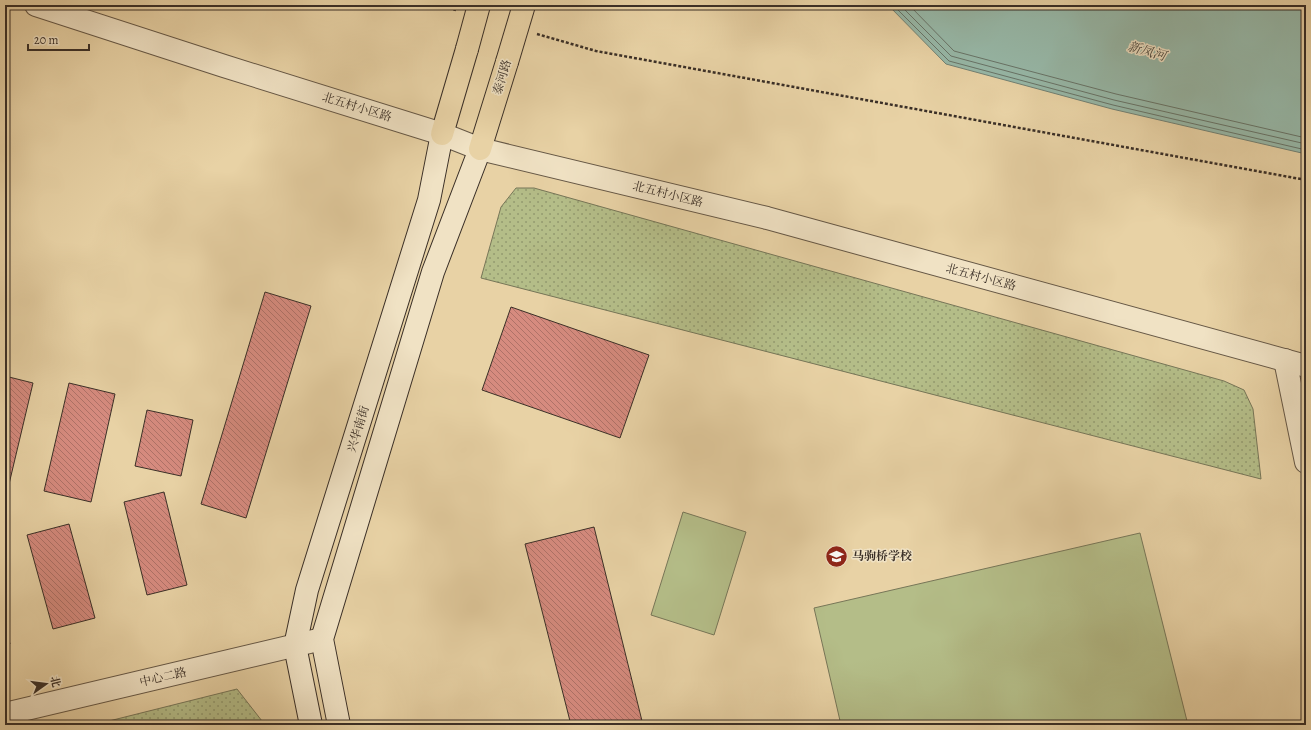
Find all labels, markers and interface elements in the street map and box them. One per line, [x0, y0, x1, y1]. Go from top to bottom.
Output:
scale bar [28, 26, 89, 52]
text: 20 m [34, 32, 58, 48]
water label: 新凤河 [1126, 37, 1170, 65]
street label: 泰河路 [489, 57, 515, 97]
street label: 北五村小区路 [320, 89, 394, 125]
street label: 北五村小区路 [631, 178, 705, 210]
street label: 北五村小区路 [944, 260, 1018, 294]
street label: 兴华南街 [343, 403, 373, 454]
school or university icon: 马驹桥学校 [823, 543, 849, 569]
place label: 马驹桥学校 [852, 548, 912, 564]
north arrow [26, 664, 66, 704]
street label: 中心二路 [138, 664, 188, 690]
text: 北 [47, 675, 64, 689]

